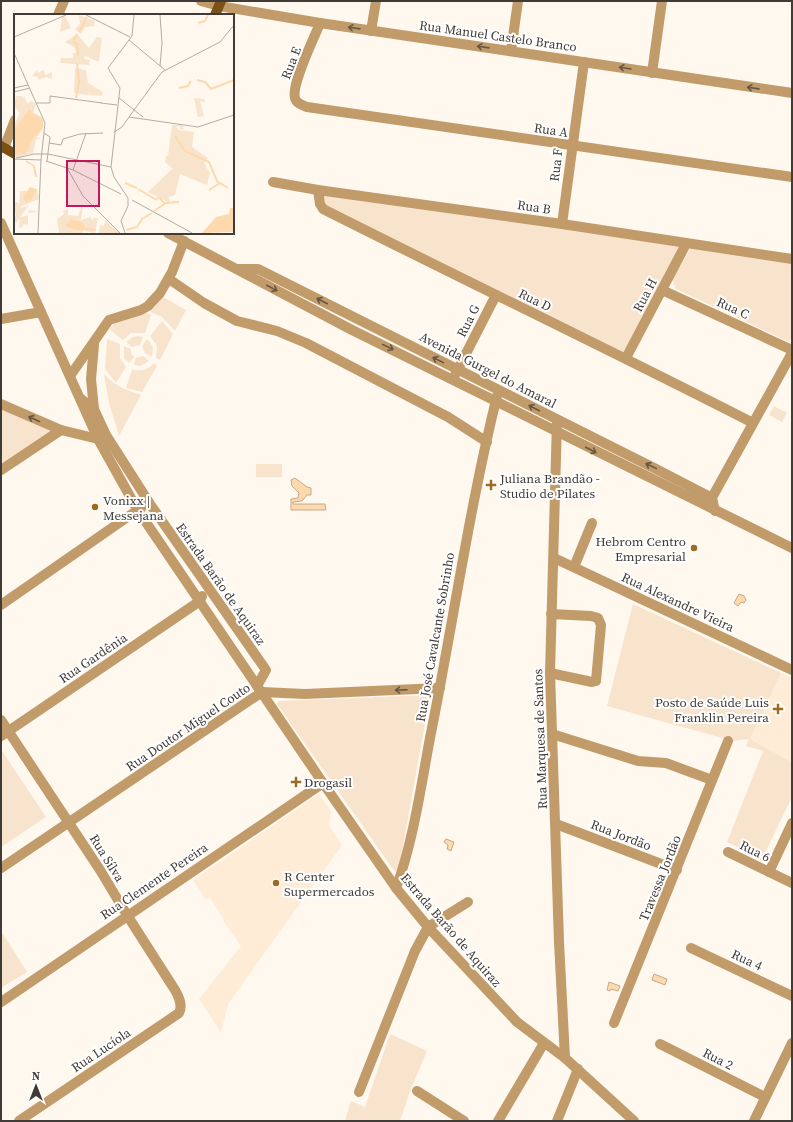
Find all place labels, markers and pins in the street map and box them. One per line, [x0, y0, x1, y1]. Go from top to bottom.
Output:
place label: Juliana Brandão - Studio de Pilates [499, 470, 600, 502]
marker: Juliana Brandão - Studio de Pilates [485, 479, 497, 491]
place label: Vonixx | Messejana [103, 492, 164, 524]
marker: Vonixx | Messejana [90, 502, 100, 512]
place label: Hebrom Centro Empresarial [595, 533, 686, 565]
marker: Hebrom Centro Empresarial [689, 543, 699, 553]
place label: Posto de Saúde Luis Franklin Pereira [655, 694, 769, 726]
marker: Posto de Saúde Luis Franklin Pereira [772, 703, 784, 715]
place label: Drogasil [304, 774, 352, 791]
marker: Drogasil [291, 777, 301, 787]
place label: R Center Supermercados [284, 868, 375, 900]
marker: R Center Supermercados [271, 878, 281, 888]

